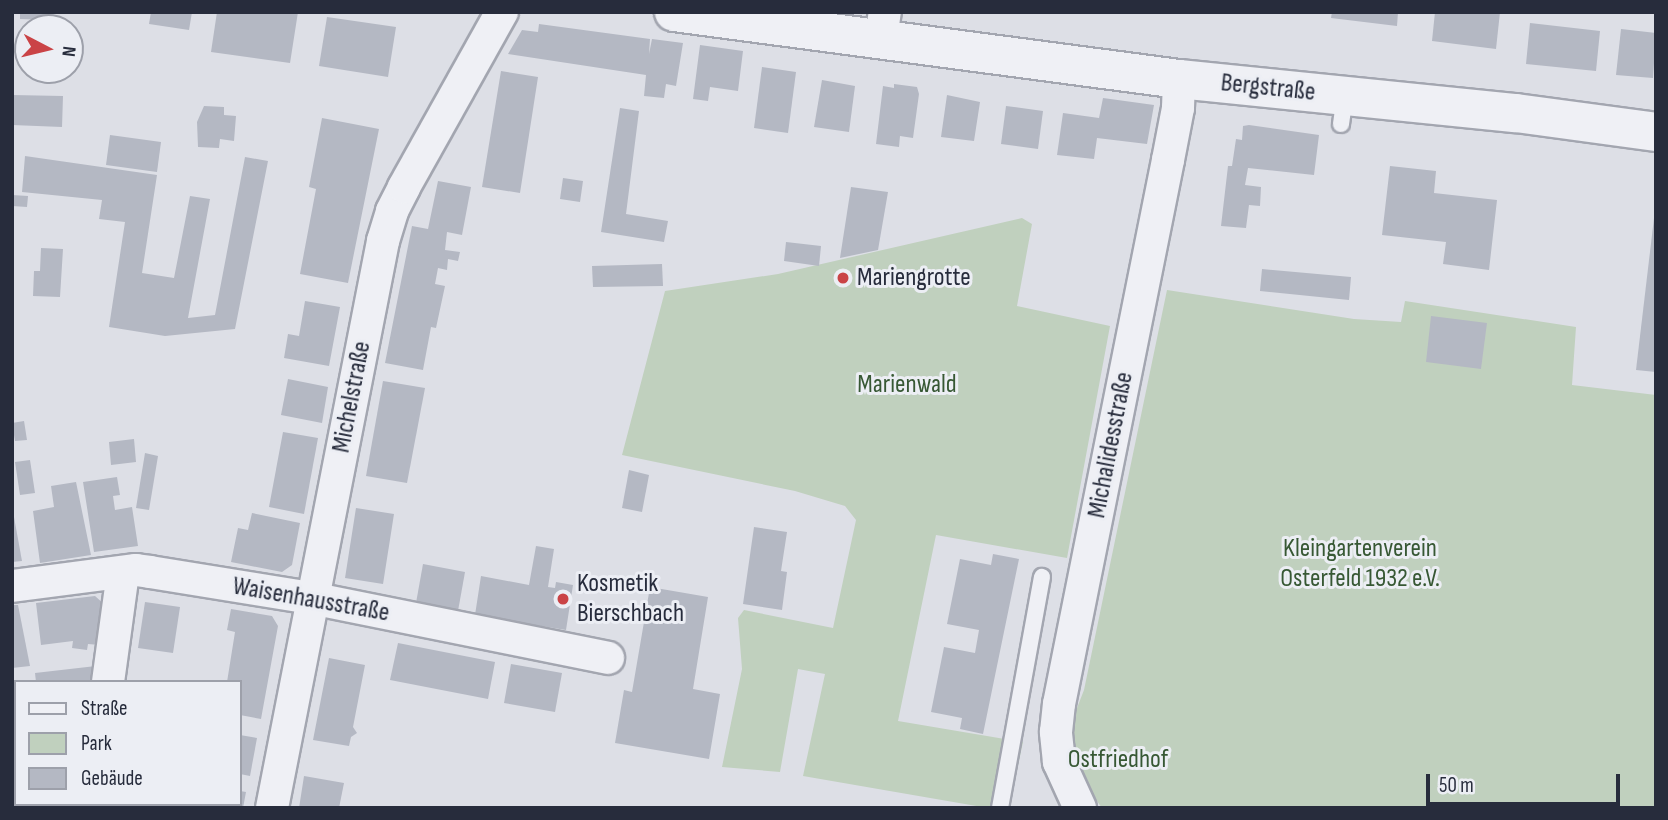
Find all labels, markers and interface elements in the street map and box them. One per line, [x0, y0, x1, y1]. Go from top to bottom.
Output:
north arrow [14, 14, 84, 84]
text: N [56, 45, 80, 58]
street label: Bergstraße [1219, 68, 1317, 108]
place label: Mariengrotte [857, 262, 971, 294]
marker: Mariengrotte [835, 270, 851, 286]
street label: Michelstraße [326, 339, 378, 455]
park label: Marienwald [857, 369, 957, 401]
street label: Michalidesstraße [1082, 369, 1140, 521]
park label: Kleingartenverein Osterfeld 1932 e.V. [1280, 533, 1440, 594]
place label: Kosmetik Bierschbach [577, 568, 684, 630]
street label: Waisenhausstraße [230, 571, 392, 629]
marker: Kosmetik Bierschbach [555, 591, 571, 607]
legend [14, 680, 242, 806]
text: Straße [81, 696, 127, 721]
text: Park [81, 731, 112, 756]
park label: Ostfriedhof [1068, 744, 1168, 776]
scale bar [1430, 760, 1624, 804]
text: Gebäude [81, 766, 143, 791]
text: 50 m [1439, 773, 1474, 798]

